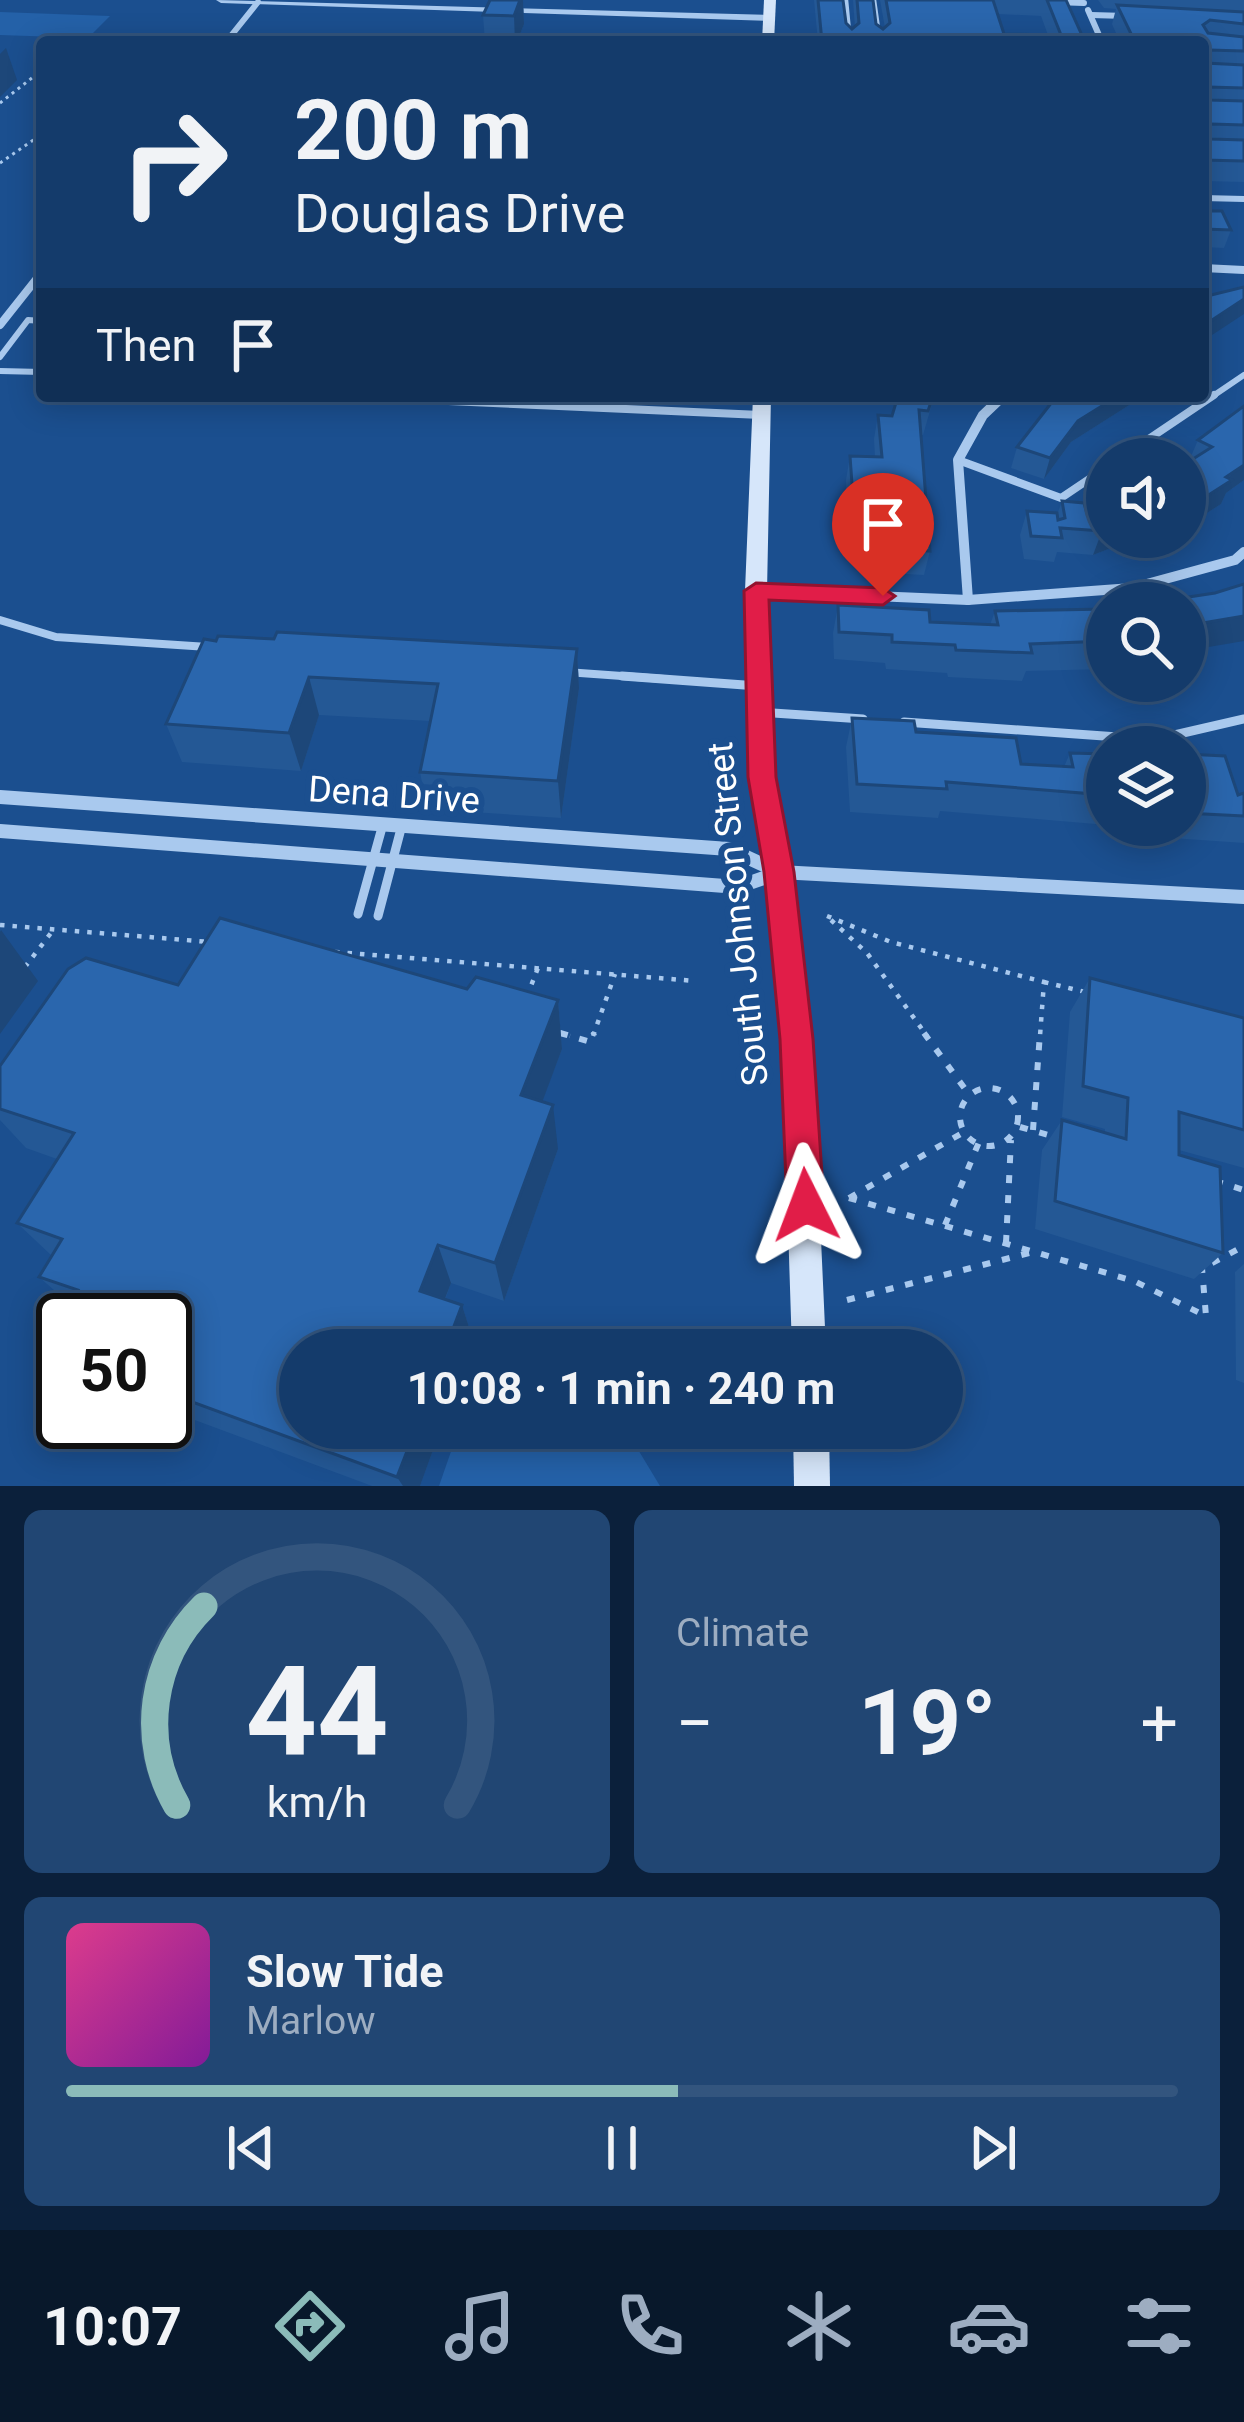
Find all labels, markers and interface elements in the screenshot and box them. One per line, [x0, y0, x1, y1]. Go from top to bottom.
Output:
text: 200 m [294, 81, 532, 180]
icon: right [96, 84, 252, 240]
text: Douglas Drive [294, 182, 625, 245]
icon: arrive [220, 312, 286, 378]
text: Then [96, 319, 196, 372]
map controls [1086, 438, 1206, 846]
button: sound [1086, 438, 1206, 558]
pin [832, 473, 934, 596]
icon: arrive [850, 491, 916, 557]
button: search [1086, 582, 1206, 702]
button: layers [1086, 726, 1206, 846]
street label: South Johnson Street [699, 740, 777, 1088]
street label: Dena Drive [307, 768, 481, 822]
position arrow [743, 1142, 869, 1268]
speed limit sign: 50 [36, 1293, 192, 1449]
text: 10:08 · 1 min · 240 m [407, 1362, 835, 1415]
text: Climate [676, 1610, 809, 1656]
text: 44 [245, 1638, 389, 1784]
text: 19° [858, 1671, 996, 1776]
text: − [676, 1685, 714, 1762]
text: + [1141, 1685, 1178, 1762]
text: km/h [267, 1776, 367, 1826]
text: Slow Tide [246, 1945, 444, 1998]
text: Marlow [246, 1998, 376, 2044]
icon: previous [218, 2115, 284, 2181]
icon: pause [589, 2115, 655, 2181]
icon: next [960, 2115, 1026, 2181]
icon: directions [268, 2284, 352, 2368]
icon: music [438, 2284, 522, 2368]
icon: phone [608, 2284, 692, 2368]
icon: climate [777, 2284, 861, 2368]
icon: car [947, 2284, 1031, 2368]
icon: filters [1117, 2284, 1201, 2368]
text: 10:07 [43, 2295, 182, 2358]

